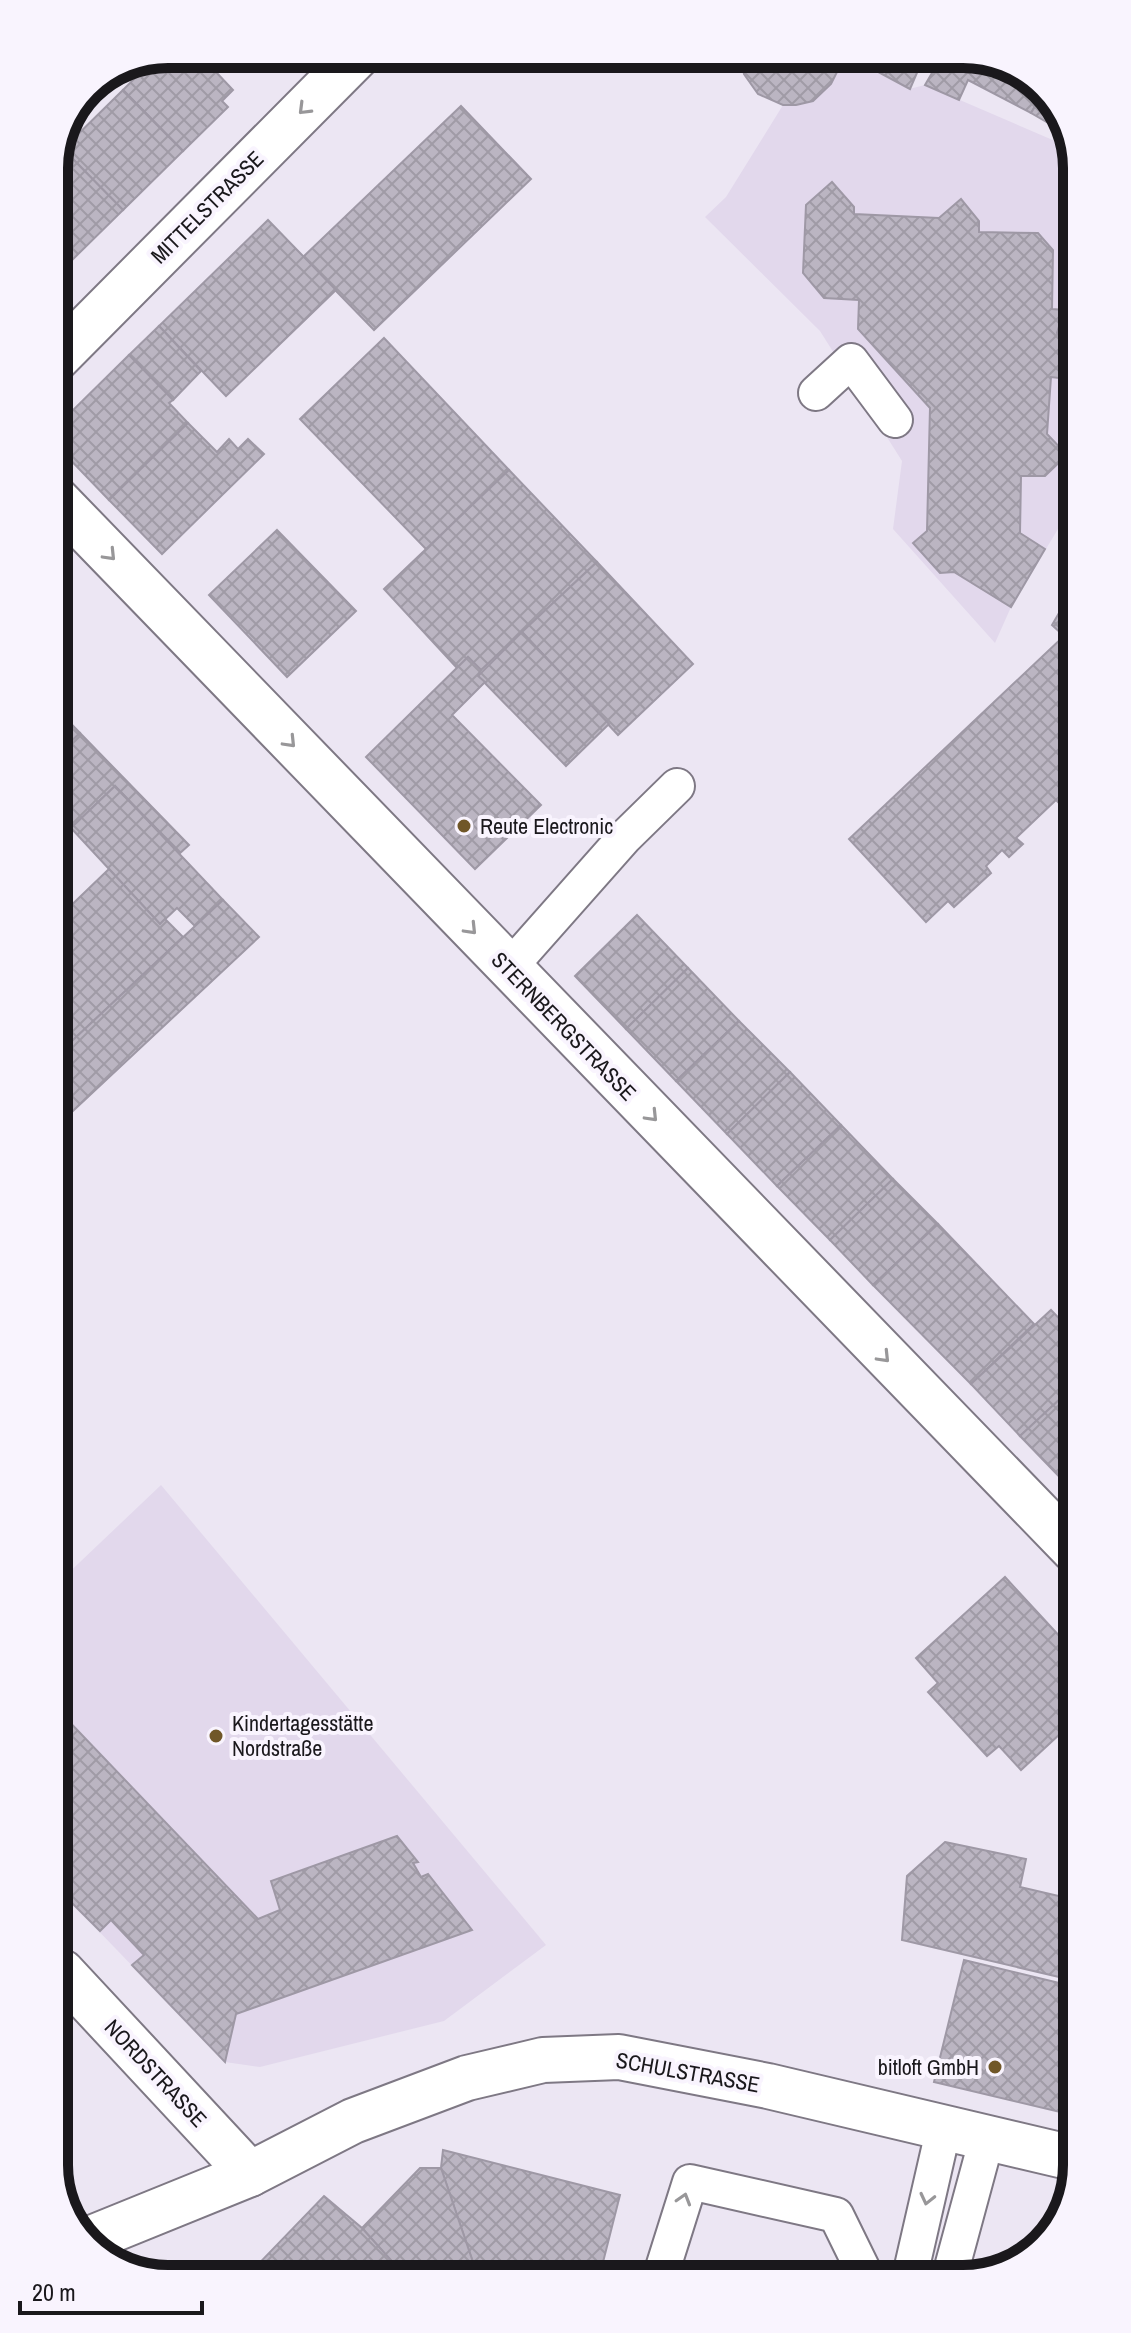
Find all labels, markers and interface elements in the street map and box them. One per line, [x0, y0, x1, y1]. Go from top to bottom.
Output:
one-way arrow [299, 100, 313, 114]
street label: MITTELSTRASSE [144, 144, 270, 270]
one-way arrow [100, 546, 115, 560]
one-way arrow [281, 733, 296, 747]
place label: Reute Electronic [480, 811, 613, 841]
marker: Reute Electronic [455, 817, 473, 835]
one-way arrow [462, 920, 476, 934]
street label: STERNBERGSTRASSE [485, 945, 643, 1107]
one-way arrow [642, 1107, 657, 1121]
one-way arrow [874, 1347, 888, 1362]
place label: Kindertagesstätte Nordstraße [232, 1708, 373, 1763]
marker: Kindertagesstätte Nordstraße [207, 1727, 225, 1745]
street label: NORDSTRASSE [98, 2013, 214, 2133]
street label: SCHULSTRASSE [614, 2045, 762, 2099]
place label: bitloft GmbH [878, 2052, 979, 2082]
marker: bitloft GmbH [986, 2058, 1004, 2076]
one-way arrow [919, 2192, 936, 2206]
one-way arrow [675, 2193, 691, 2207]
scale bar [20, 2265, 202, 2315]
text: 20 m [32, 2276, 76, 2308]

